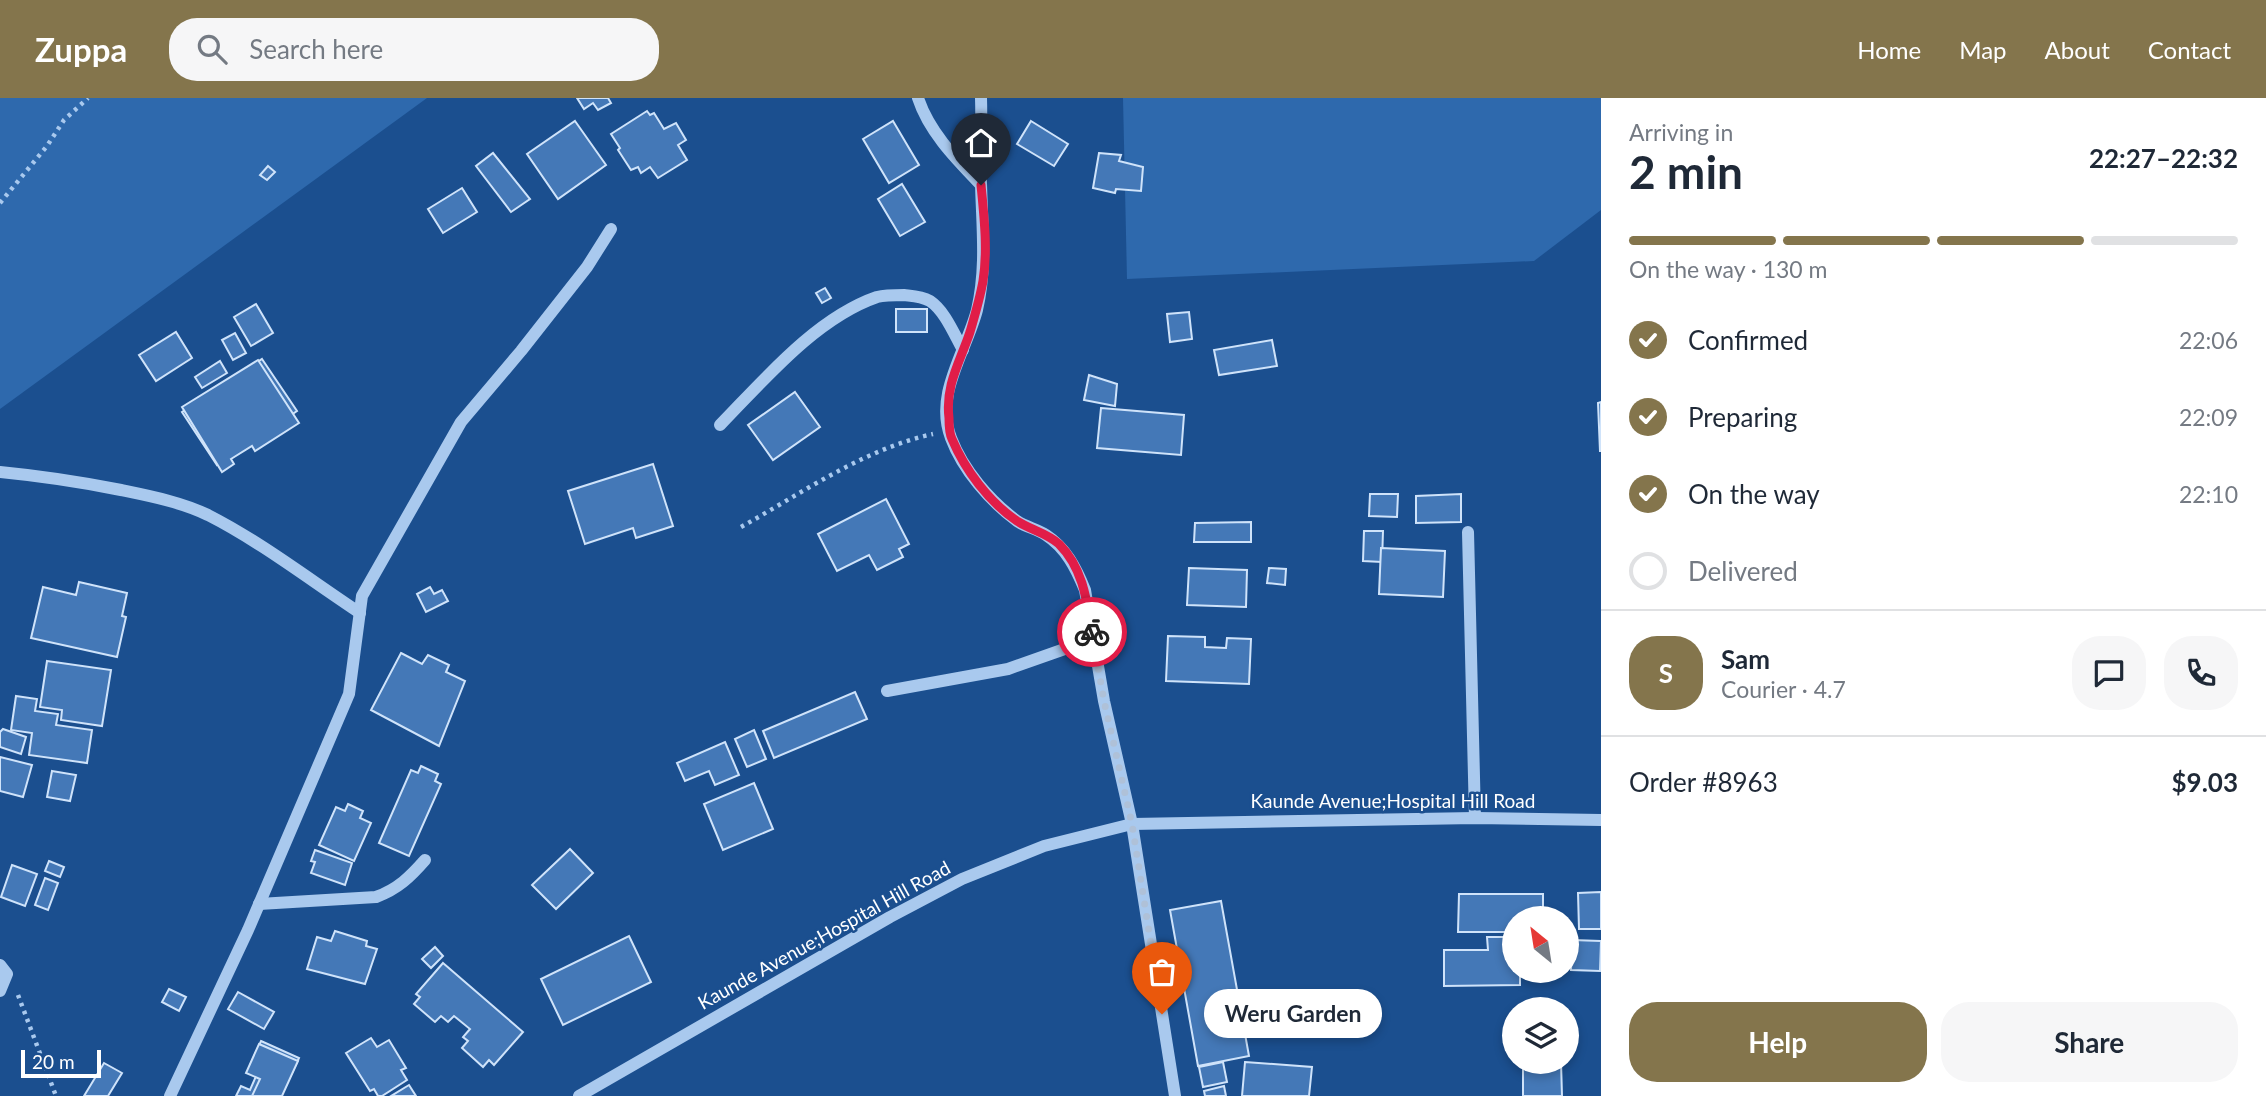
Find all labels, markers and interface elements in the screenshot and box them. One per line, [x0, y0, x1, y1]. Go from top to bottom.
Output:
search box [169, 18, 659, 81]
text: Zuppa [35, 29, 127, 69]
icon: search [193, 30, 231, 68]
text: Search here [249, 33, 383, 65]
text: Home [1857, 35, 1921, 64]
text: Map [1959, 35, 2007, 64]
text: About [2045, 35, 2110, 64]
text: Contact [2148, 35, 2231, 64]
pin [951, 113, 1011, 185]
text: Arriving in [1629, 118, 1733, 146]
icon: home [962, 124, 1000, 162]
text: 22:27–22:32 [2089, 142, 2238, 174]
text: 2 min [1629, 144, 1743, 199]
text: On the way · 130 m [1629, 255, 1828, 283]
icon: check [1629, 321, 1667, 359]
text: Confirmed [1688, 324, 1808, 356]
text: 22:06 [2179, 326, 2238, 354]
icon: check [1629, 398, 1667, 436]
text: Preparing [1688, 401, 1797, 433]
text: 22:09 [2179, 403, 2238, 431]
icon: check [1629, 475, 1667, 513]
text: On the way [1688, 478, 1820, 510]
text: 22:10 [2179, 480, 2238, 508]
text: Delivered [1688, 555, 1798, 587]
courier [1057, 597, 1127, 667]
icon: bike [1073, 613, 1111, 651]
button: chat [2072, 636, 2146, 710]
button: phone [2164, 636, 2238, 710]
text: Sam [1721, 643, 1770, 675]
text: S [1659, 657, 1673, 689]
text: Courier · 4.7 [1721, 675, 1846, 703]
text: Order #8963 [1629, 766, 1778, 798]
text: $9.03 [2172, 766, 2238, 798]
street label: Kaunde Avenue;Hospital Hill Road [1251, 789, 1535, 812]
street label: Kaunde Avenue;Hospital Hill Road [694, 855, 954, 1014]
north arrow [1502, 906, 1578, 984]
map controls [1502, 906, 1579, 1074]
pin [1132, 942, 1192, 1014]
icon: bag [1143, 953, 1181, 991]
callout: Weru Garden [1204, 990, 1382, 1038]
button: layers [1502, 997, 1579, 1074]
text: Weru Garden [1224, 999, 1362, 1027]
button: Help [1629, 1002, 1927, 1082]
button: Share [1941, 1002, 2238, 1082]
scale bar [21, 1047, 102, 1079]
text: 20 m [32, 1050, 75, 1073]

